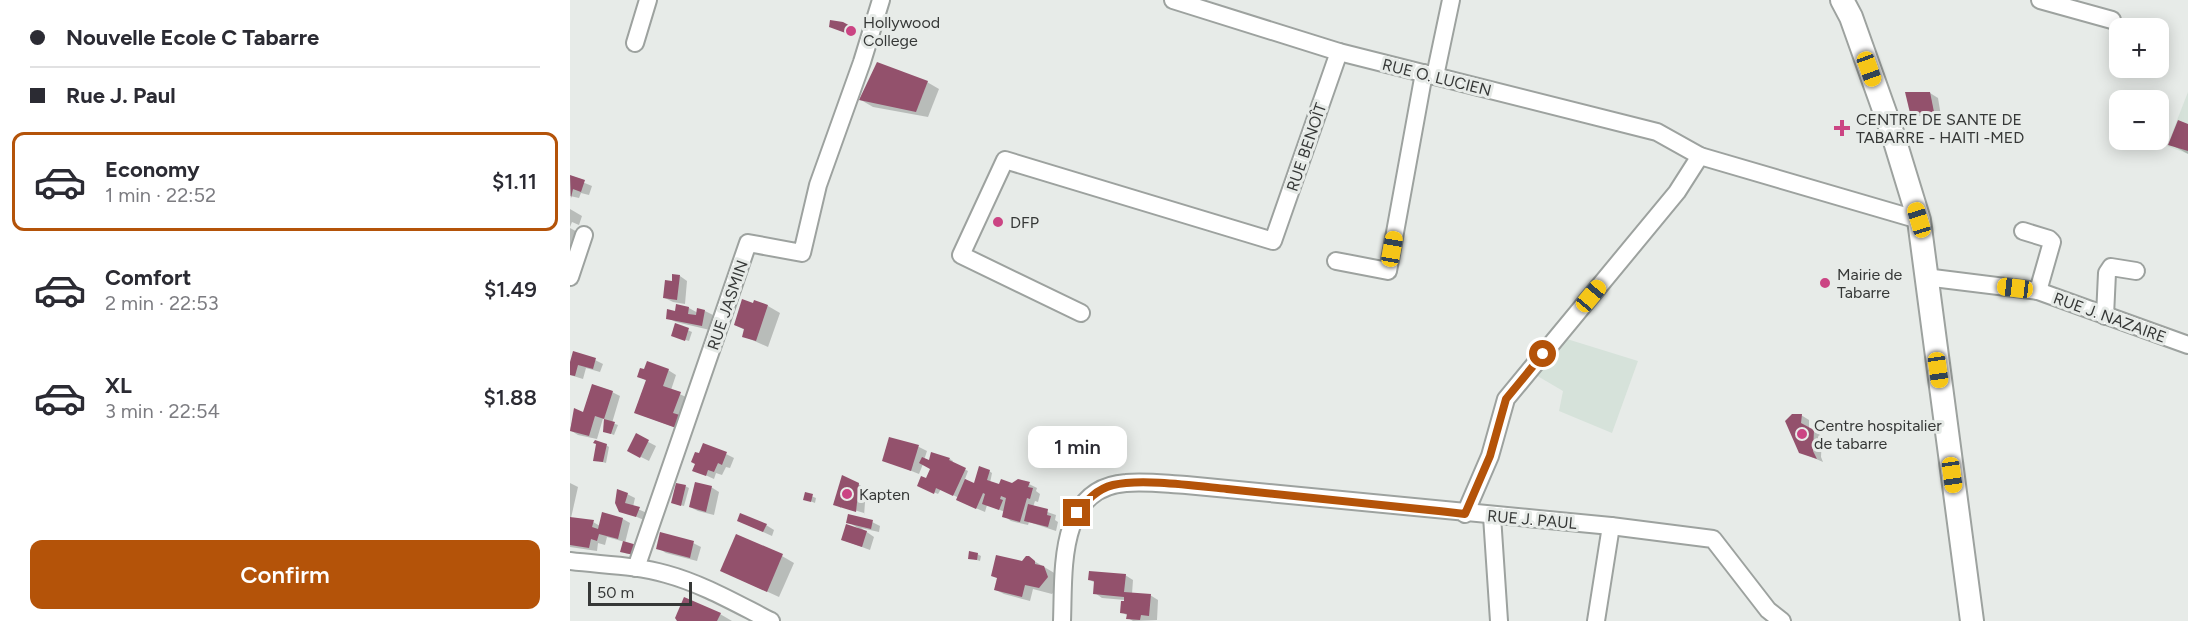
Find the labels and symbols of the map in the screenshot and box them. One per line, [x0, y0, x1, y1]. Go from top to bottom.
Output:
place label: Hollywood College [863, 13, 940, 50]
marker: Hollywood College [844, 24, 858, 38]
car [1854, 49, 1884, 89]
street label: RUE O. LUCIEN [1380, 55, 1493, 100]
street label: RUE BENOÎT [1283, 100, 1330, 194]
place label: CENTRE DE SANTE DE TABARRE - HAITI -MED [1856, 110, 2024, 147]
marker: CENTRE DE SANTE DE TABARRE - HAITI -MED [1833, 119, 1851, 137]
car [1905, 200, 1933, 240]
place label: DFP [1010, 213, 1039, 232]
marker: DFP [991, 215, 1005, 229]
car [1380, 230, 1404, 268]
street label: RUE JASMIN [703, 258, 752, 353]
place label: Mairie de Tabarre [1837, 265, 1903, 302]
car [1573, 276, 1609, 316]
marker: Mairie de Tabarre [1818, 276, 1832, 290]
car [1996, 277, 2034, 299]
street label: RUE J. NAZAIRE [2051, 288, 2169, 347]
route start [1529, 340, 1556, 367]
car [1927, 351, 1949, 389]
place label: Centre hospitalier de tabarre [1814, 416, 1942, 453]
callout: 1 min [1028, 426, 1126, 468]
marker: Centre hospitalier de tabarre [1795, 427, 1809, 441]
car [1941, 456, 1963, 494]
place label: Kapten [859, 485, 910, 504]
marker: Kapten [840, 487, 854, 501]
route end [1063, 499, 1090, 526]
street label: RUE J. PAUL [1486, 506, 1578, 533]
scale bar [588, 579, 692, 606]

